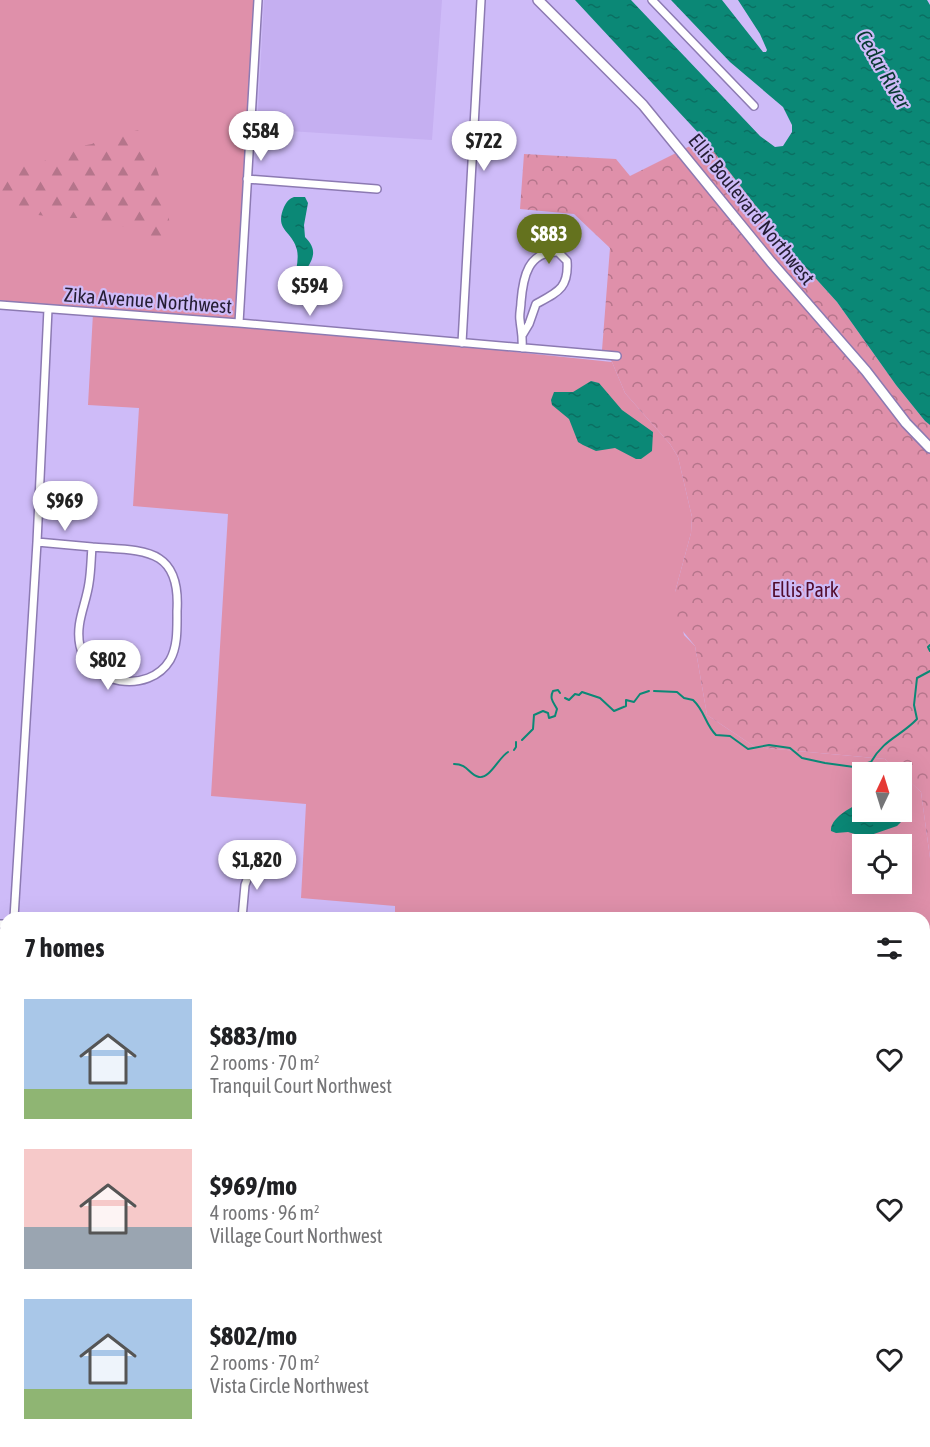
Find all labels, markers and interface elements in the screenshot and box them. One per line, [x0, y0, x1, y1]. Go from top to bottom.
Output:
water label: Cedar River [852, 25, 917, 113]
pin: $584 [225, 111, 297, 162]
text: $584 [243, 119, 279, 142]
pin: $722 [448, 121, 520, 172]
text: $722 [466, 129, 502, 152]
street label: Ellis Boulevard Northwest [684, 129, 820, 289]
pin: $883 [513, 214, 585, 265]
text: $883 [531, 222, 567, 245]
pin: $594 [274, 266, 346, 317]
text: $594 [292, 274, 328, 297]
street label: Zika Avenue Northwest [63, 283, 233, 317]
pin: $969 [29, 481, 101, 532]
text: $969 [47, 489, 83, 512]
park label: Ellis Park [772, 578, 839, 601]
pin: $802 [72, 640, 144, 691]
text: $802 [90, 648, 126, 671]
north arrow [852, 762, 912, 822]
map controls [852, 762, 912, 894]
button: locate [852, 834, 912, 894]
pin: $1,820 [208, 840, 306, 891]
text: $1,820 [232, 848, 282, 871]
icon: filters [873, 932, 906, 965]
text: 7 homes [24, 933, 104, 963]
text: $883/mo [210, 1021, 297, 1051]
icon: home [72, 1023, 144, 1095]
icon: heart [873, 1043, 906, 1076]
text: 2 rooms · 70 m² [210, 1051, 320, 1074]
text: Tranquil Court Northwest [210, 1074, 392, 1097]
text: $969/mo [210, 1171, 297, 1201]
icon: home [72, 1173, 144, 1245]
icon: heart [873, 1193, 906, 1226]
text: 4 rooms · 96 m² [210, 1201, 320, 1224]
text: Village Court Northwest [210, 1224, 383, 1247]
text: $802/mo [210, 1321, 297, 1351]
icon: home [72, 1323, 144, 1395]
icon: heart [873, 1343, 906, 1376]
text: 2 rooms · 70 m² [210, 1351, 320, 1374]
text: Vista Circle Northwest [210, 1374, 369, 1397]

